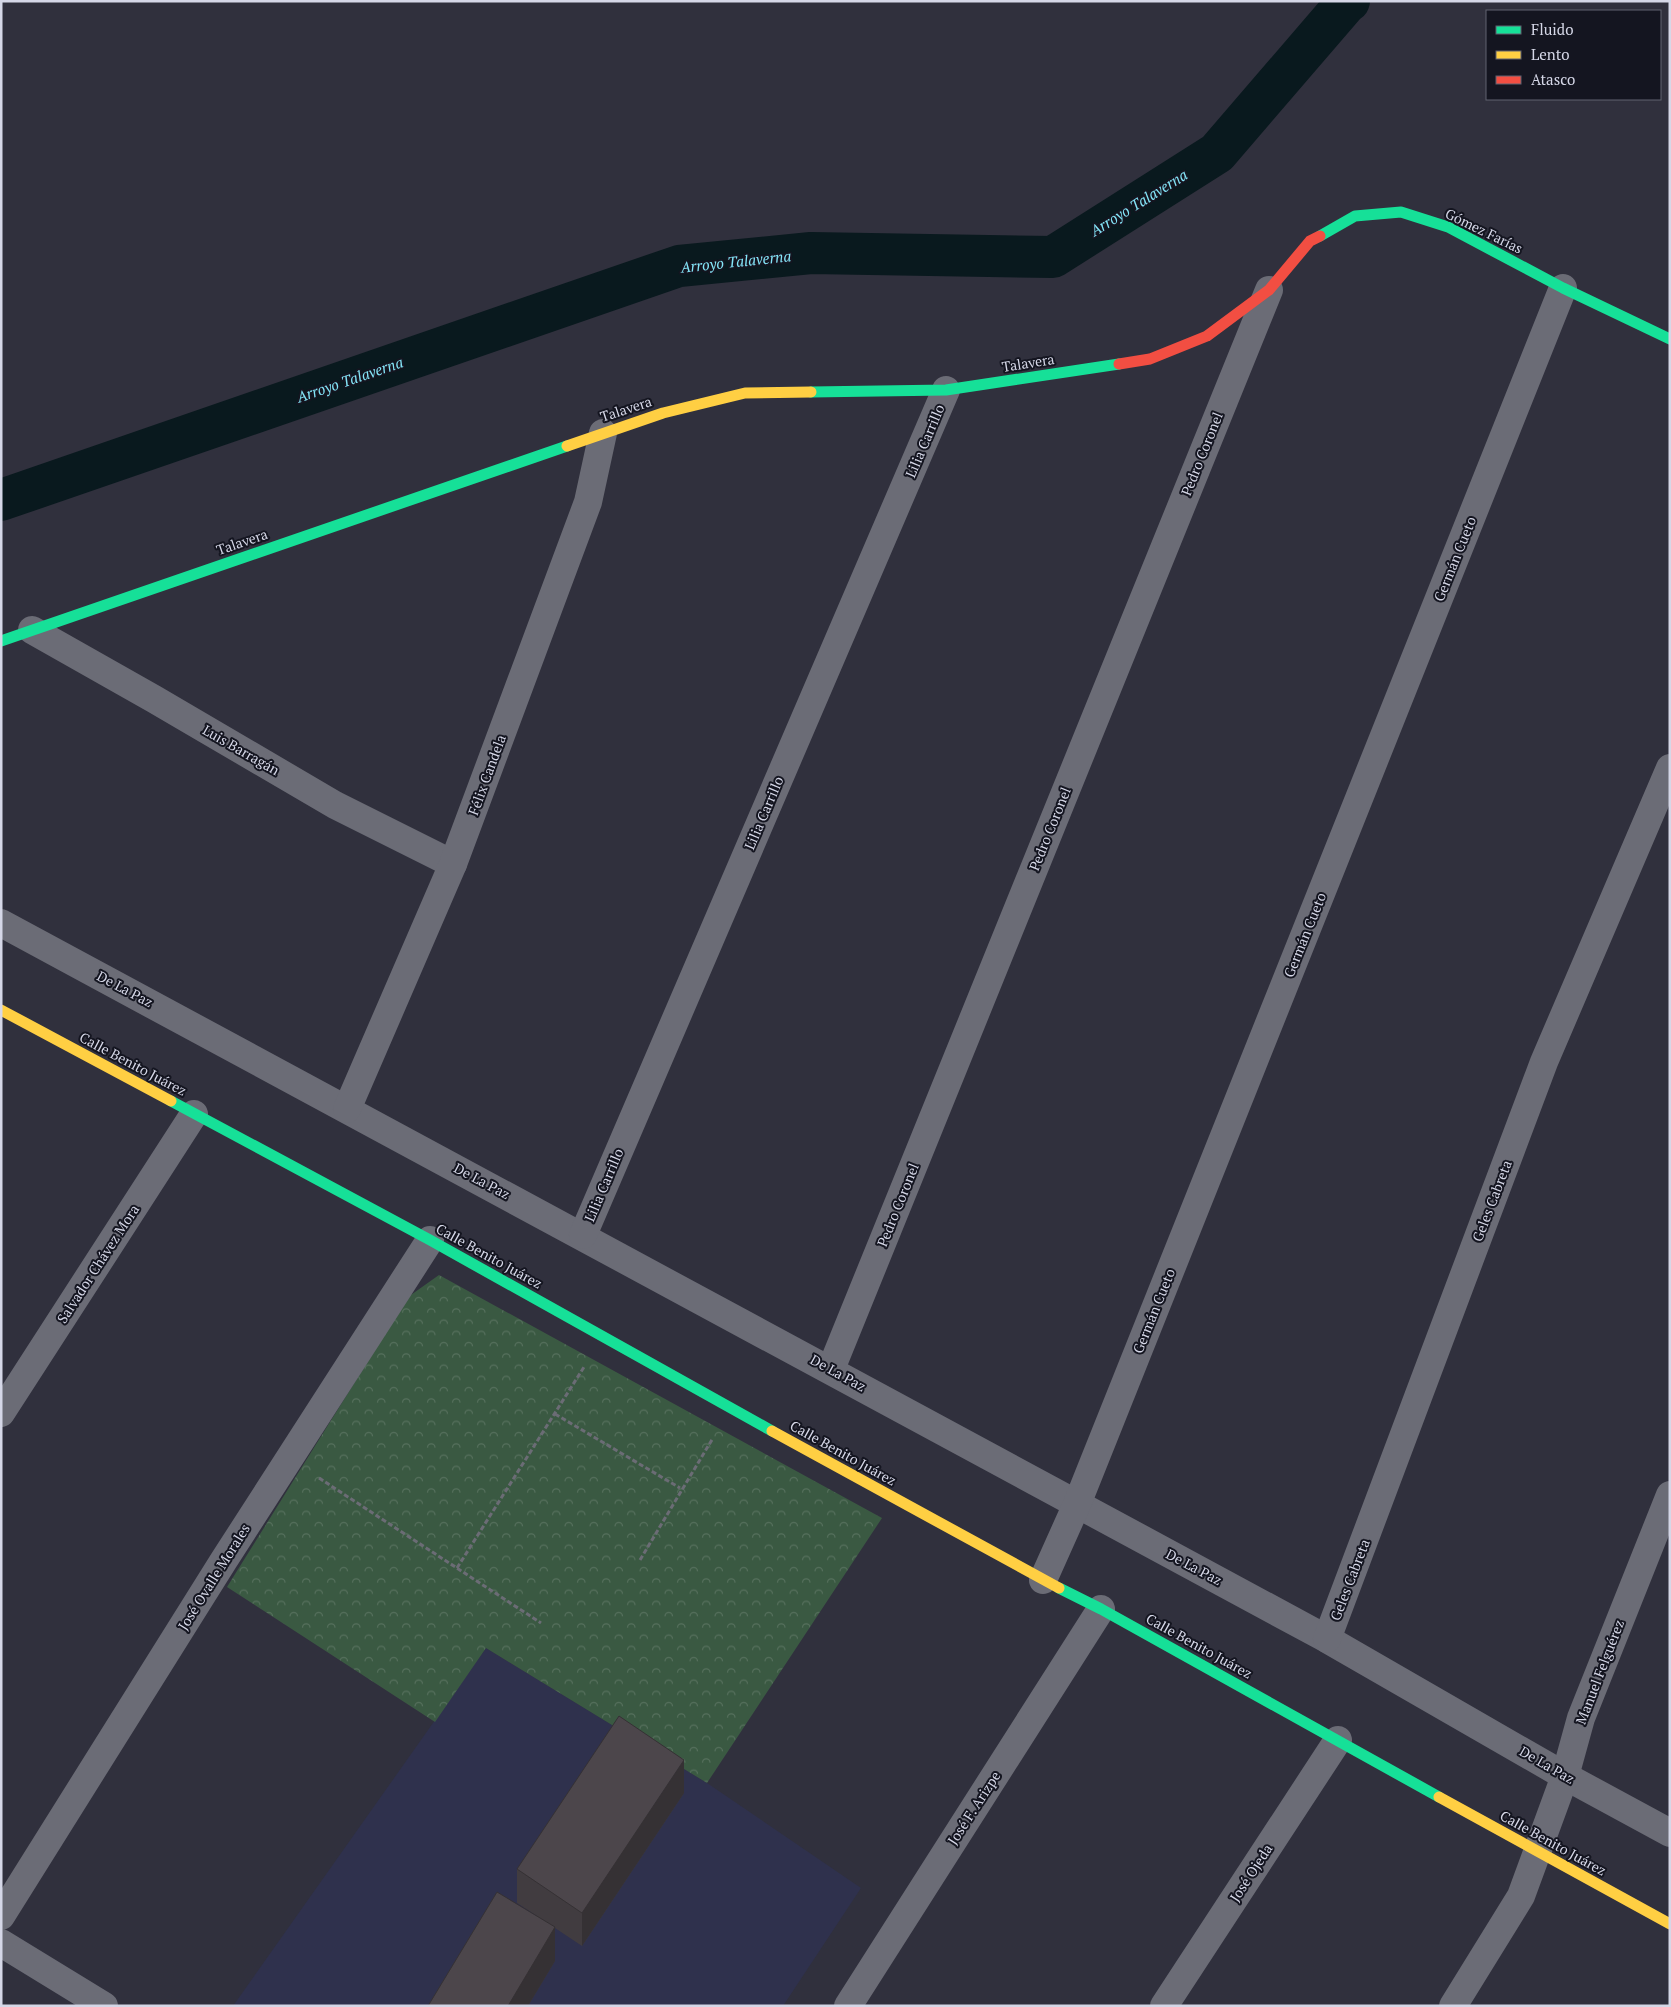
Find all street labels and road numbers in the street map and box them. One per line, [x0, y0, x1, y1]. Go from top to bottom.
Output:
street label: Gómez Farías [1442, 204, 1526, 258]
street label: Talavera [1000, 349, 1056, 376]
street label: Talavera [598, 391, 654, 426]
street label: Lilia Carrillo [901, 401, 949, 480]
street label: Pedro Coronel [1176, 409, 1227, 498]
street label: Germán Cueto [1429, 513, 1480, 604]
street label: Talavera [214, 524, 270, 559]
street label: Luis Barragán [199, 720, 284, 780]
street label: Félix Candela [463, 732, 510, 818]
street label: Lilia Carrillo [740, 773, 788, 852]
street label: Pedro Coronel [1024, 784, 1075, 873]
street label: Germán Cueto [1279, 889, 1330, 980]
street label: De La Paz [94, 966, 157, 1011]
street label: Calle Benito Juárez [76, 1027, 190, 1100]
street label: Lilia Carrillo [580, 1145, 628, 1224]
street label: Geles Cabreta [1467, 1157, 1516, 1244]
street label: De La Paz [451, 1158, 514, 1203]
street label: Pedro Coronel [872, 1160, 923, 1249]
street label: Salvador Chávez Mora [52, 1201, 143, 1327]
street label: Calle Benito Juárez [433, 1219, 546, 1293]
street label: Germán Cueto [1128, 1265, 1179, 1356]
street label: De La Paz [807, 1350, 870, 1396]
street label: Calle Benito Juárez [787, 1416, 900, 1490]
street label: José Ovalle Morales [173, 1520, 254, 1634]
street label: Geles Cabreta [1325, 1536, 1374, 1623]
street label: De La Paz [1163, 1544, 1226, 1589]
street label: Calle Benito Juárez [1143, 1609, 1256, 1683]
street label: Manuel Felguérez [1571, 1617, 1628, 1727]
street label: De La Paz [1516, 1741, 1578, 1788]
street label: José F. Arizpe [943, 1767, 1004, 1848]
street label: Calle Benito Juárez [1497, 1806, 1610, 1880]
street label: José Ojeda [1225, 1840, 1276, 1905]

